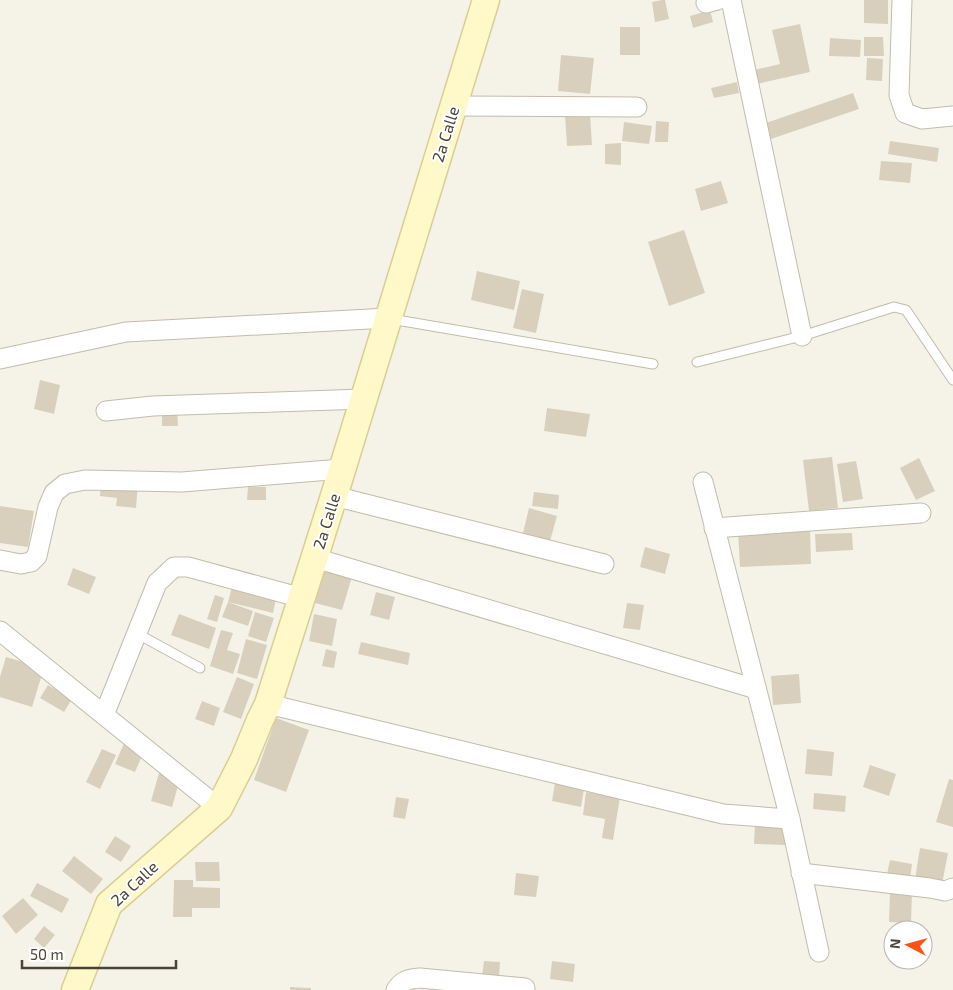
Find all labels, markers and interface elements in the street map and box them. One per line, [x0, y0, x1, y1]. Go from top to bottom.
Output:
street label: 2a Calle [428, 104, 462, 164]
street label: 2a Calle [309, 491, 343, 551]
street label: 2a Calle [107, 856, 161, 910]
north arrow [883, 920, 933, 970]
scale bar [22, 938, 176, 970]
text: N [886, 938, 904, 950]
text: 50 m [30, 945, 64, 963]

